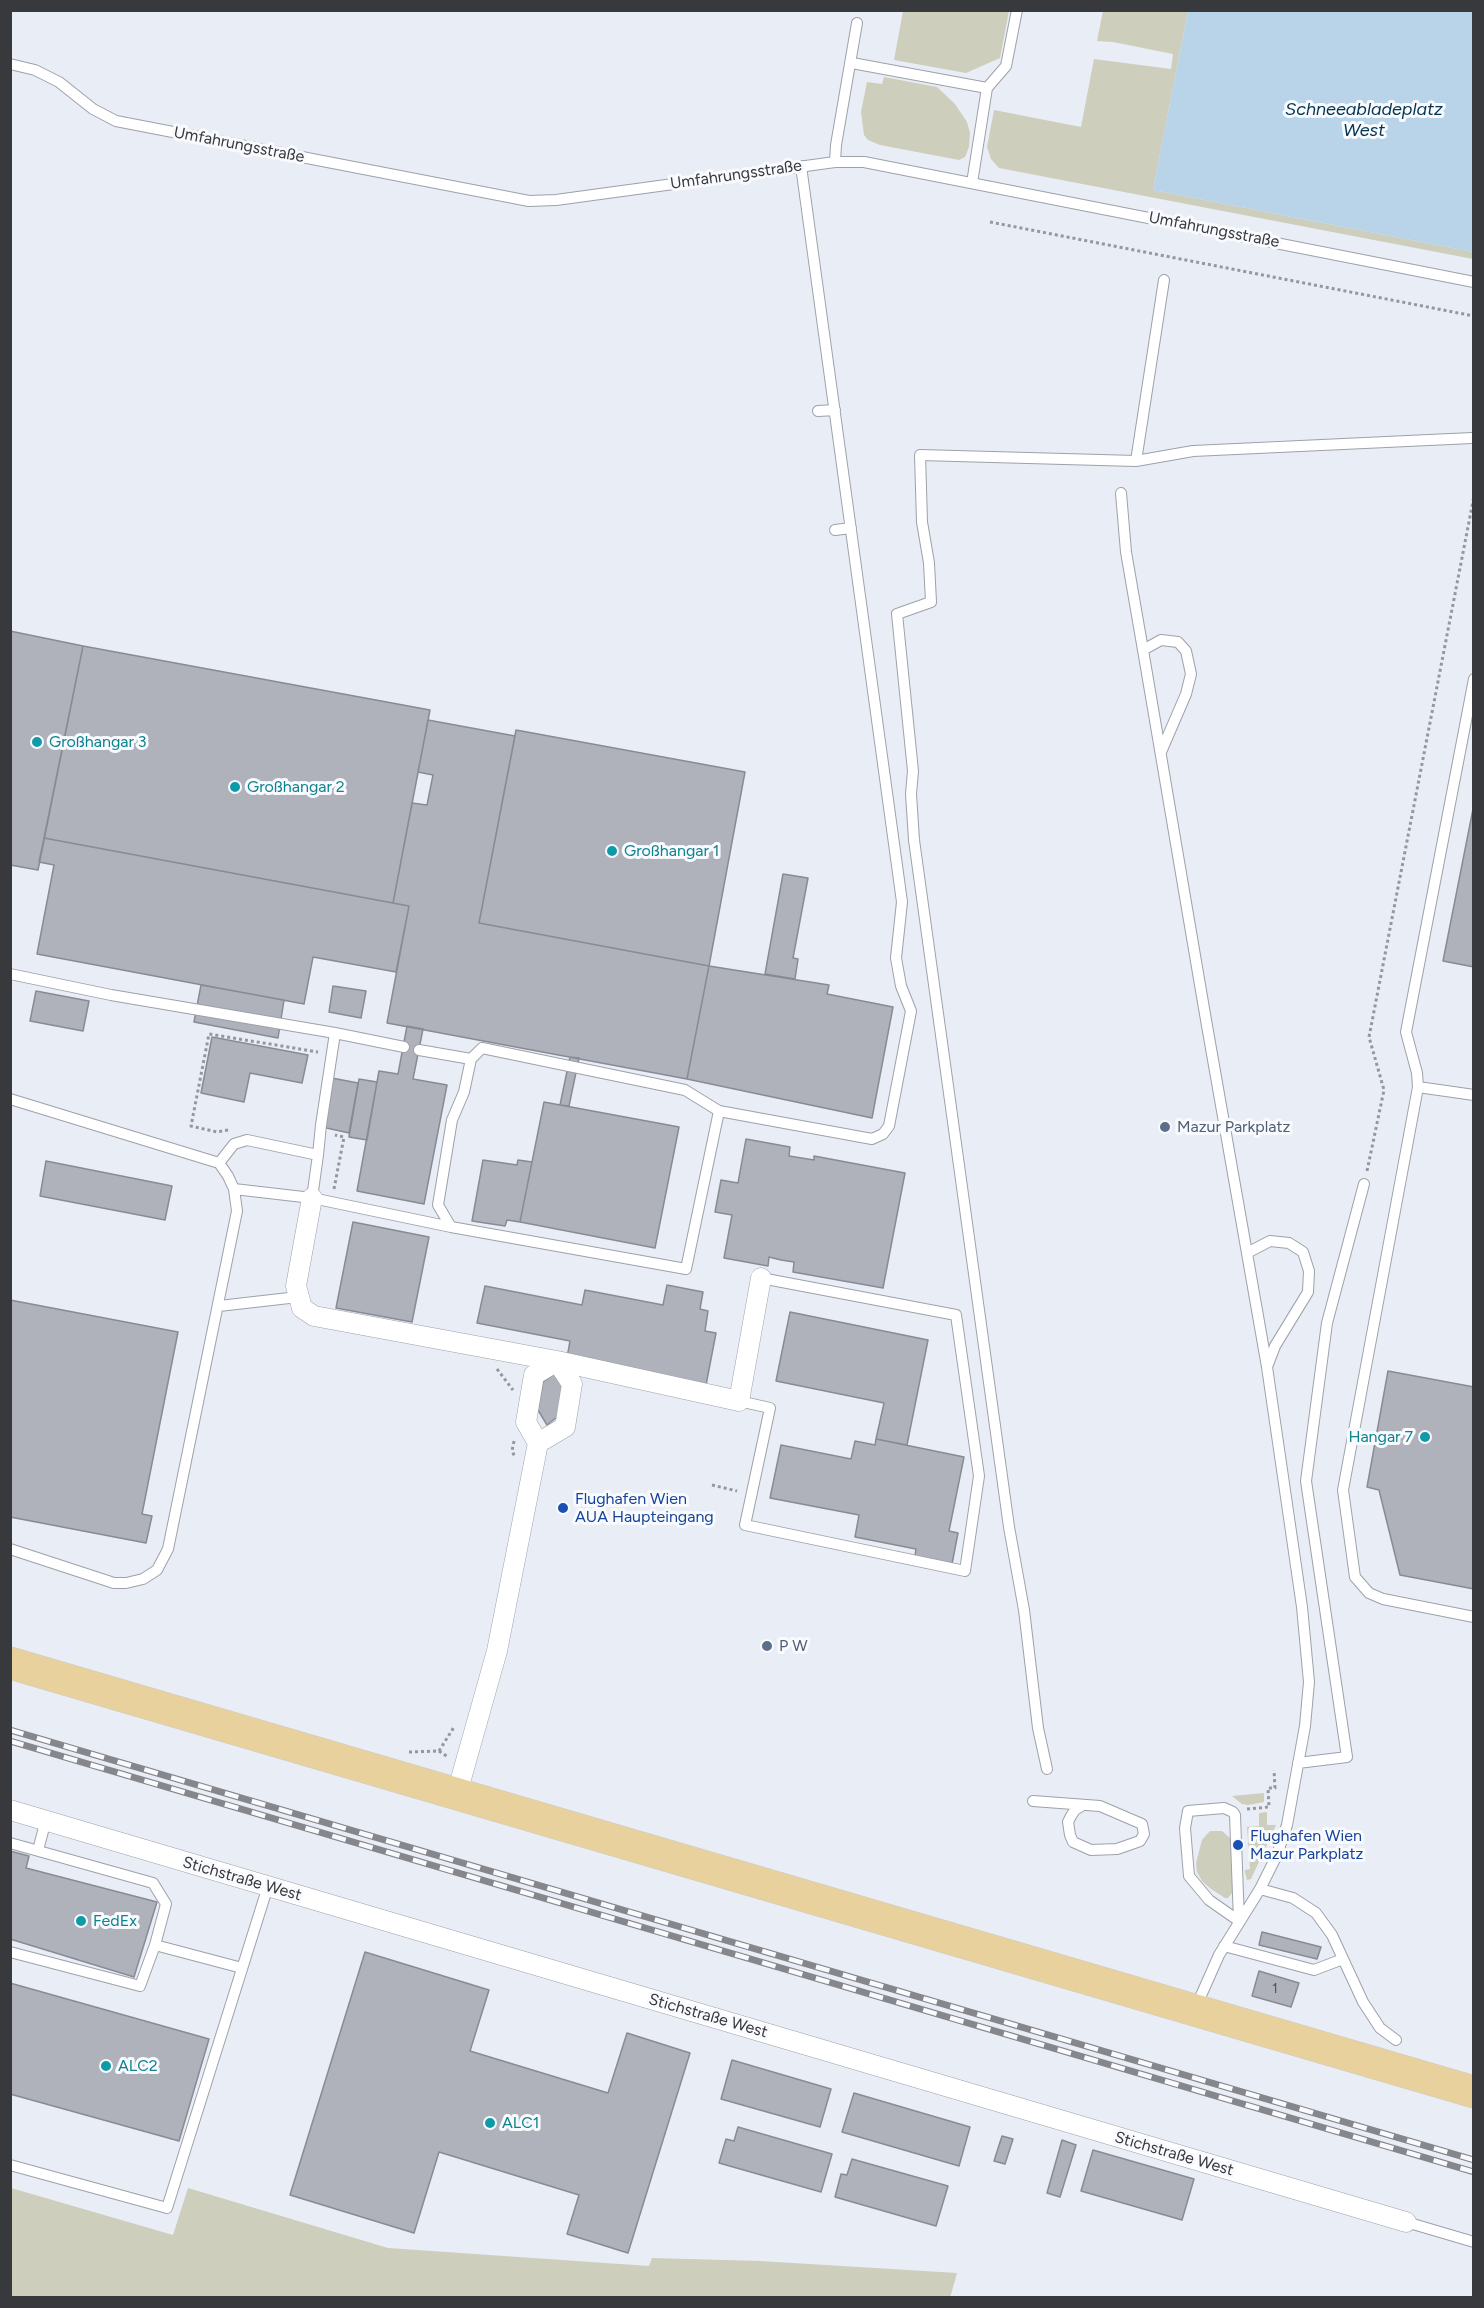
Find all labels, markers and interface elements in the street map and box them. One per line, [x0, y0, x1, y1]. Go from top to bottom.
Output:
water label: Schneeabladeplatz West [1285, 99, 1443, 142]
street label: Umfahrungsstraße [172, 123, 306, 167]
street label: Umfahrungsstraße [669, 156, 803, 194]
street label: Umfahrungsstraße [1147, 208, 1281, 252]
place label: Großhangar 3 [49, 732, 147, 752]
marker: Großhangar 3 [30, 735, 44, 749]
place label: Großhangar 2 [247, 777, 345, 797]
marker: Großhangar 2 [228, 780, 242, 794]
place label: Großhangar 1 [624, 841, 719, 861]
marker: Großhangar 1 [605, 844, 619, 858]
place label: Mazur Parkplatz [1177, 1117, 1290, 1137]
marker: Mazur Parkplatz [1158, 1120, 1172, 1134]
place label: Hangar 7 [1348, 1427, 1413, 1447]
marker: Hangar 7 [1418, 1430, 1432, 1444]
place label: Flughafen Wien AUA Haupteingang [575, 1489, 714, 1527]
marker: Flughafen Wien AUA Haupteingang [556, 1501, 570, 1515]
place label: P W [779, 1636, 808, 1656]
marker: P W [760, 1639, 774, 1653]
place label: Flughafen Wien Mazur Parkplatz [1250, 1826, 1363, 1864]
marker: Flughafen Wien Mazur Parkplatz [1231, 1838, 1245, 1852]
street label: Stichstraße West [180, 1853, 304, 1905]
place label: FedEx [93, 1911, 137, 1931]
marker: FedEx [74, 1914, 88, 1928]
house number: 1 [1272, 1981, 1278, 1997]
street label: Stichstraße West [646, 1990, 770, 2042]
place label: ALC2 [118, 2056, 158, 2076]
marker: ALC2 [99, 2059, 113, 2073]
place label: ALC1 [502, 2113, 539, 2133]
marker: ALC1 [483, 2116, 497, 2130]
street label: Stichstraße West [1112, 2128, 1236, 2180]

